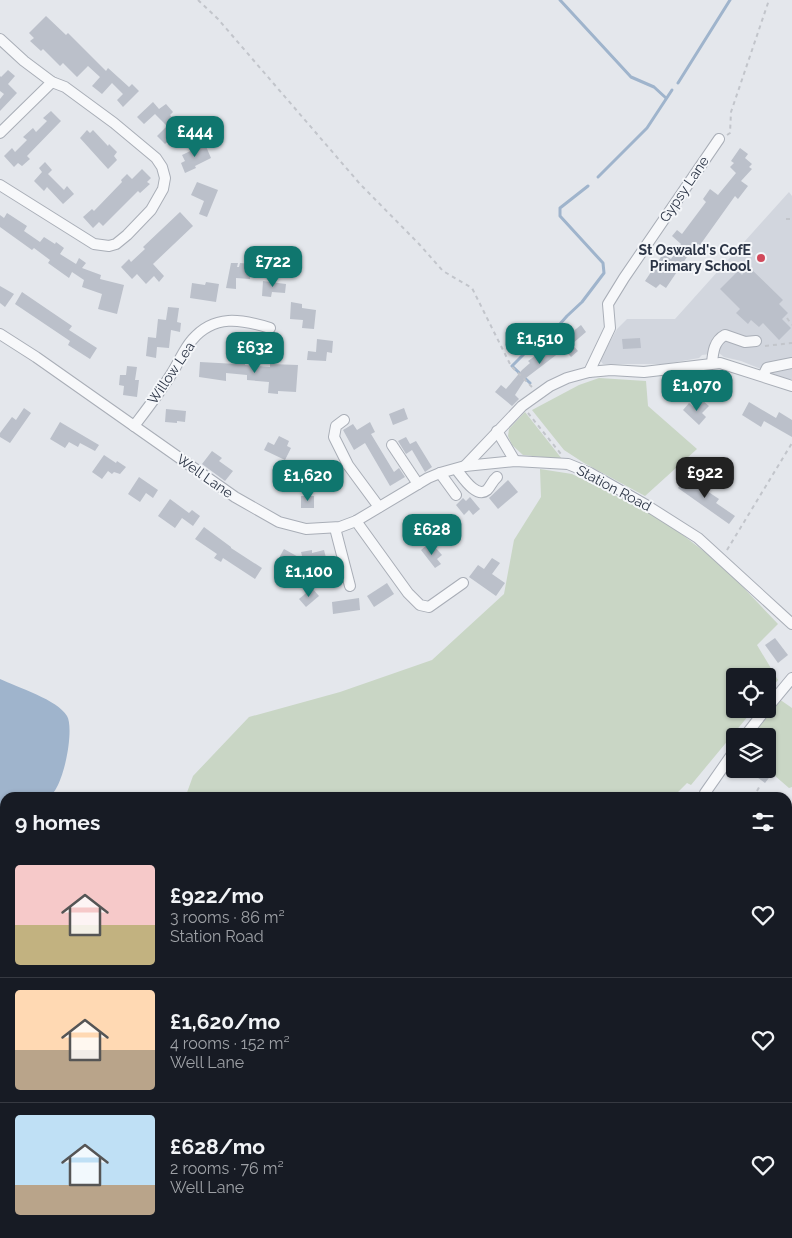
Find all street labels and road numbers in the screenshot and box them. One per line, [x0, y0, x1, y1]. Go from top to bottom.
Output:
street label: Gypsy Lane [656, 153, 712, 225]
street label: Willow Lea [144, 339, 198, 407]
street label: Well Lane [174, 451, 236, 501]
street label: Station Road [574, 462, 654, 514]

